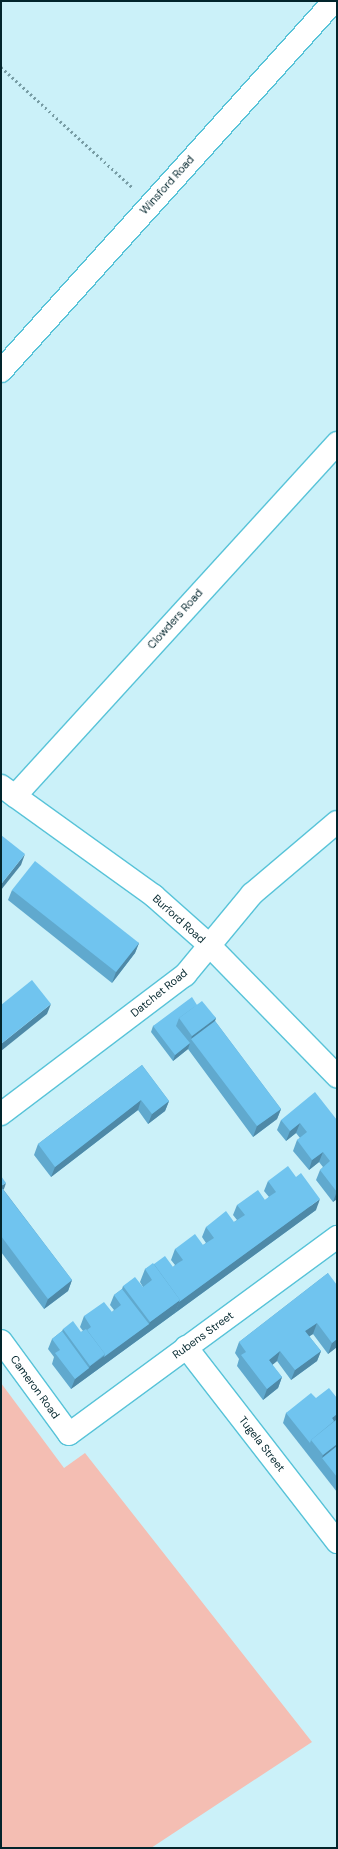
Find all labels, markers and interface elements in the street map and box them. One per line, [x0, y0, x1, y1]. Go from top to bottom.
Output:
street label: Winsford Road [137, 153, 197, 217]
street label: Clowders Road [145, 586, 205, 652]
street label: Burford Road [150, 892, 208, 946]
street label: Datchet Road [128, 966, 190, 1020]
street label: Rubens Street [170, 1309, 236, 1361]
street label: Cameron Road [8, 1353, 62, 1421]
street label: Tugela Street [236, 1414, 288, 1474]

